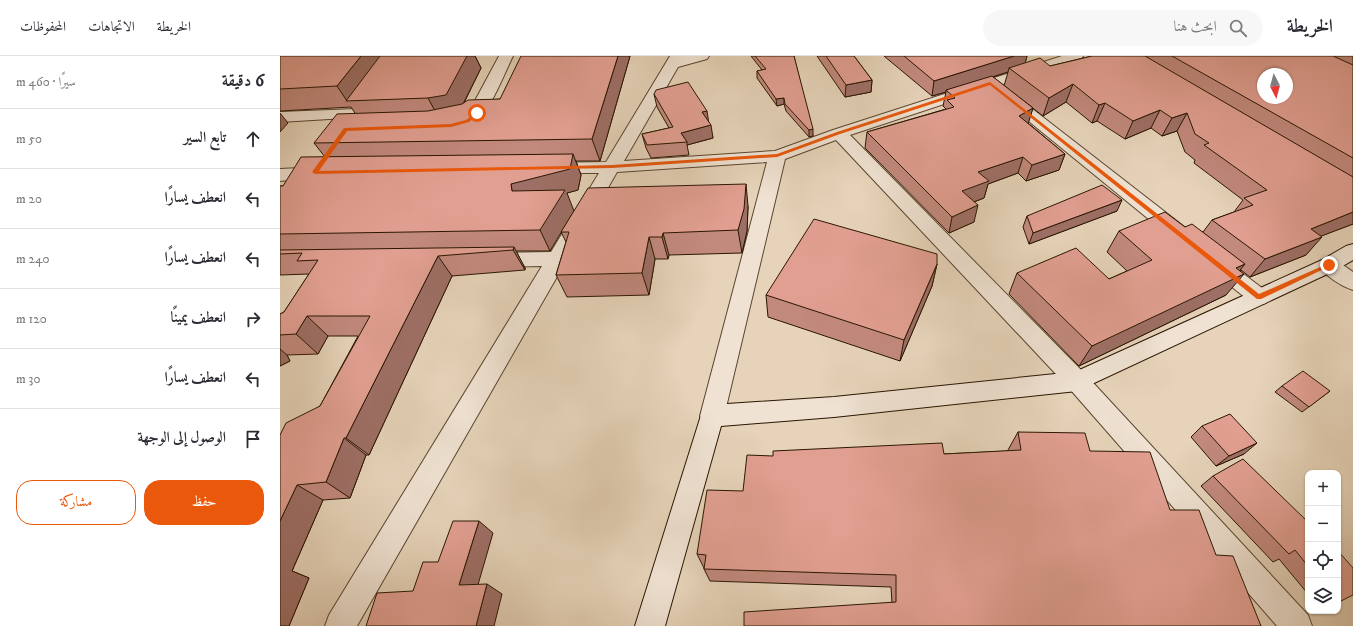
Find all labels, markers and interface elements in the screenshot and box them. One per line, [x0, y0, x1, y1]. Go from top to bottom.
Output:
search box [983, 10, 1263, 46]
text: الخريطة [1287, 15, 1333, 38]
text: ابحث هنا [1174, 17, 1217, 36]
icon: search [1227, 17, 1249, 39]
text: المحفوظات [20, 18, 66, 36]
text: الاتجاهات [88, 18, 135, 36]
text: الخريطة [157, 18, 191, 36]
north arrow [1257, 68, 1293, 104]
text: 6 دقيقة [222, 70, 264, 92]
text: سيرًا · 460 m [16, 74, 76, 90]
route start [468, 104, 486, 122]
text: تابع السير [184, 128, 226, 147]
icon: ahead [242, 128, 264, 150]
text: 50 m [16, 131, 42, 147]
text: انعطف يسارًا [165, 188, 226, 207]
icon: left [242, 188, 264, 210]
text: 20 m [16, 191, 42, 207]
text: انعطف يسارًا [165, 248, 226, 267]
icon: left [242, 248, 264, 270]
text: 240 m [16, 251, 49, 267]
route end [1320, 256, 1338, 274]
text: انعطف يمينًا [171, 308, 226, 327]
icon: right [242, 308, 264, 330]
text: 120 m [16, 311, 47, 327]
text: انعطف يسارًا [165, 368, 226, 387]
icon: left [242, 368, 264, 390]
text: 30 m [16, 371, 40, 387]
text: الوصول إلى الوجهة [137, 428, 226, 447]
icon: arrive [242, 428, 264, 450]
map controls [1305, 470, 1341, 614]
button: + [1305, 470, 1341, 506]
button: مشاركة [16, 480, 136, 525]
button: حفظ [144, 480, 264, 525]
button: − [1305, 506, 1341, 542]
button: locate [1305, 542, 1341, 578]
button: layers [1305, 578, 1341, 614]

